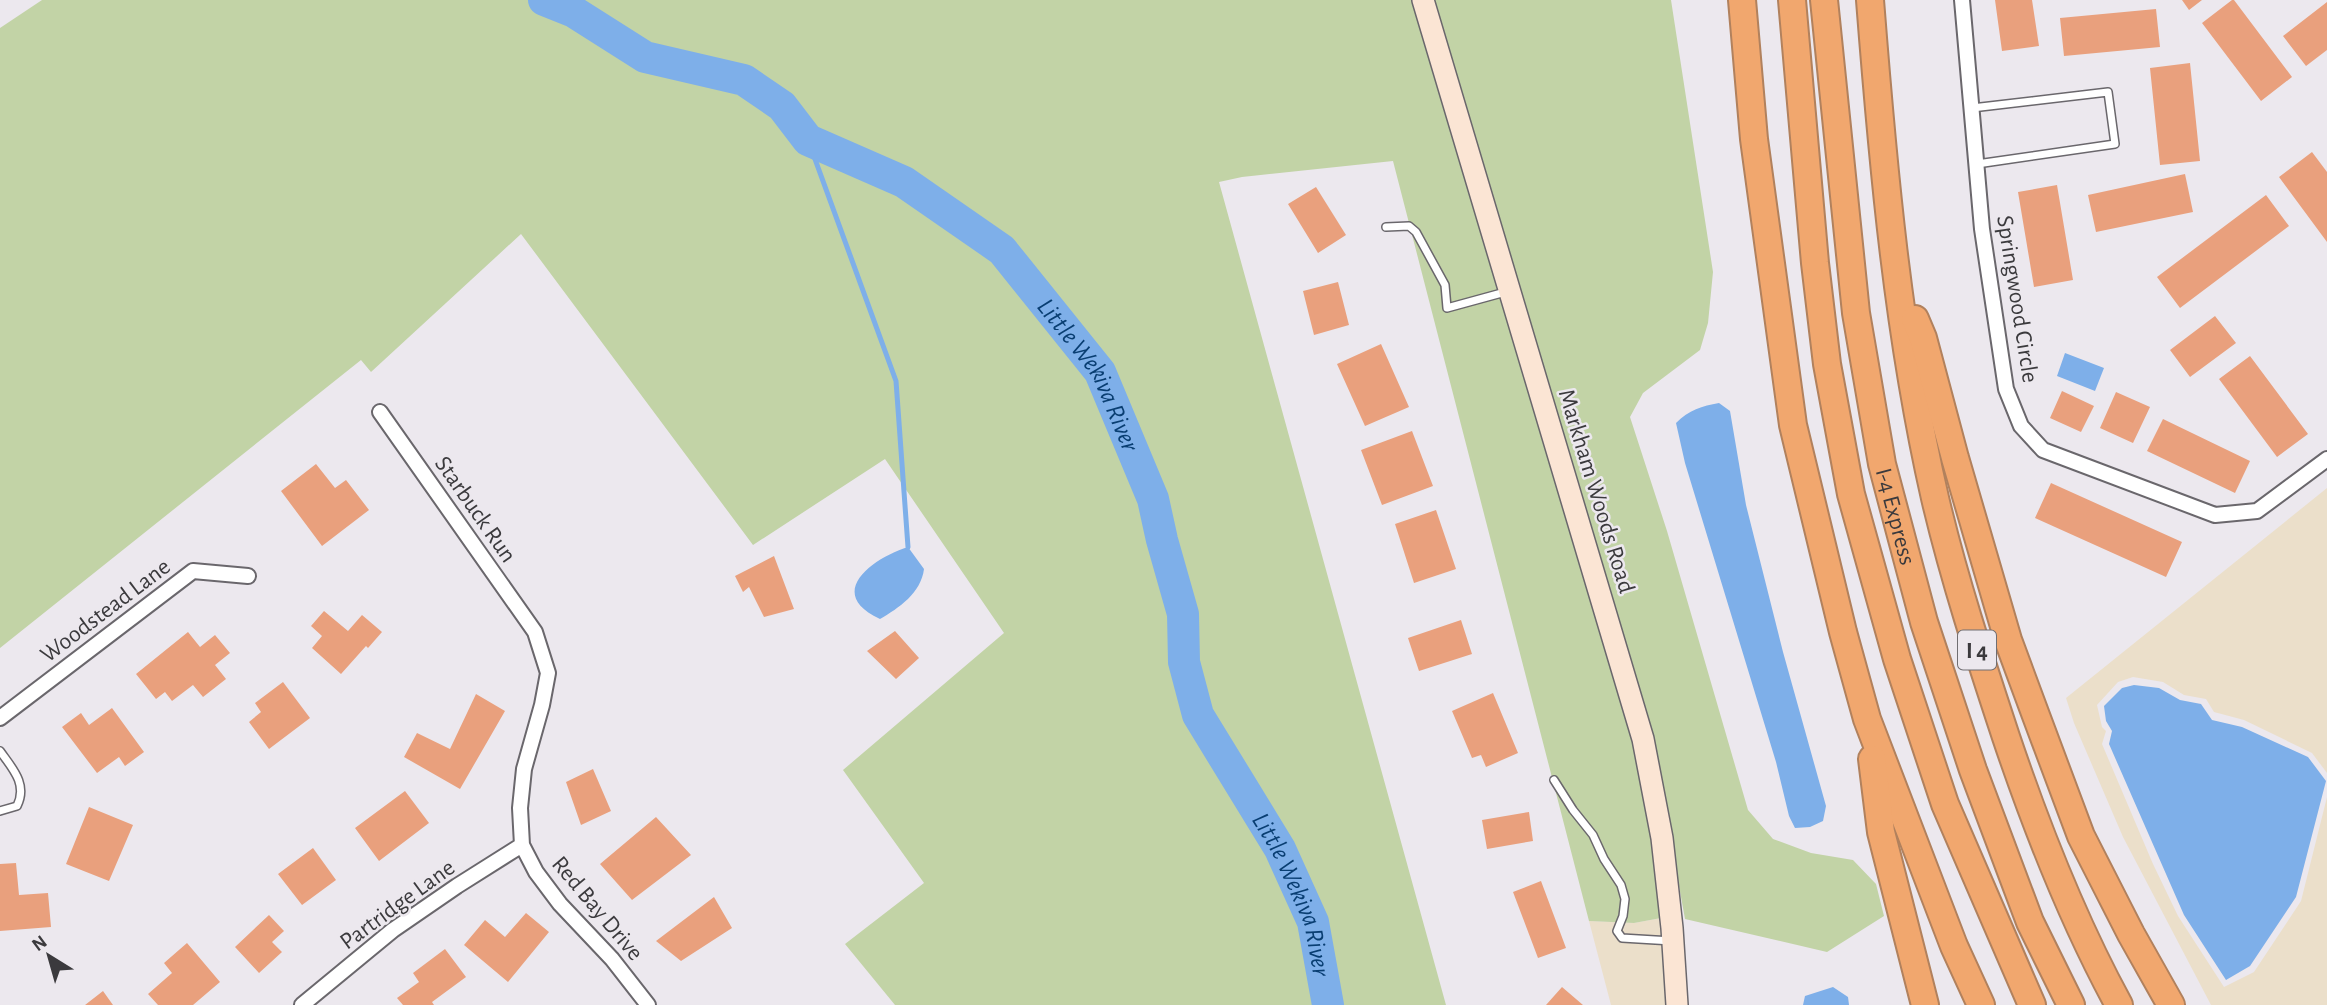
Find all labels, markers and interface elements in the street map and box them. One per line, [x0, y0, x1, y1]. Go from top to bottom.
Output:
street label: Springwood Circle [1992, 214, 2042, 384]
water label: Little Wekiva River [1032, 294, 1144, 456]
street label: Markham Woods Road [1554, 387, 1638, 596]
street label: Starbuck Run [430, 452, 520, 567]
street label: I-4 Express [1871, 466, 1919, 568]
street label: Woodstead Lane [36, 554, 175, 667]
road number: I 4 [1958, 630, 1996, 670]
water label: Little Wekiva River [1247, 808, 1335, 980]
street label: Red Bay Drive [547, 852, 647, 965]
street label: Partridge Lane [336, 855, 459, 954]
north arrow [14, 921, 84, 991]
text: N [29, 932, 51, 955]

